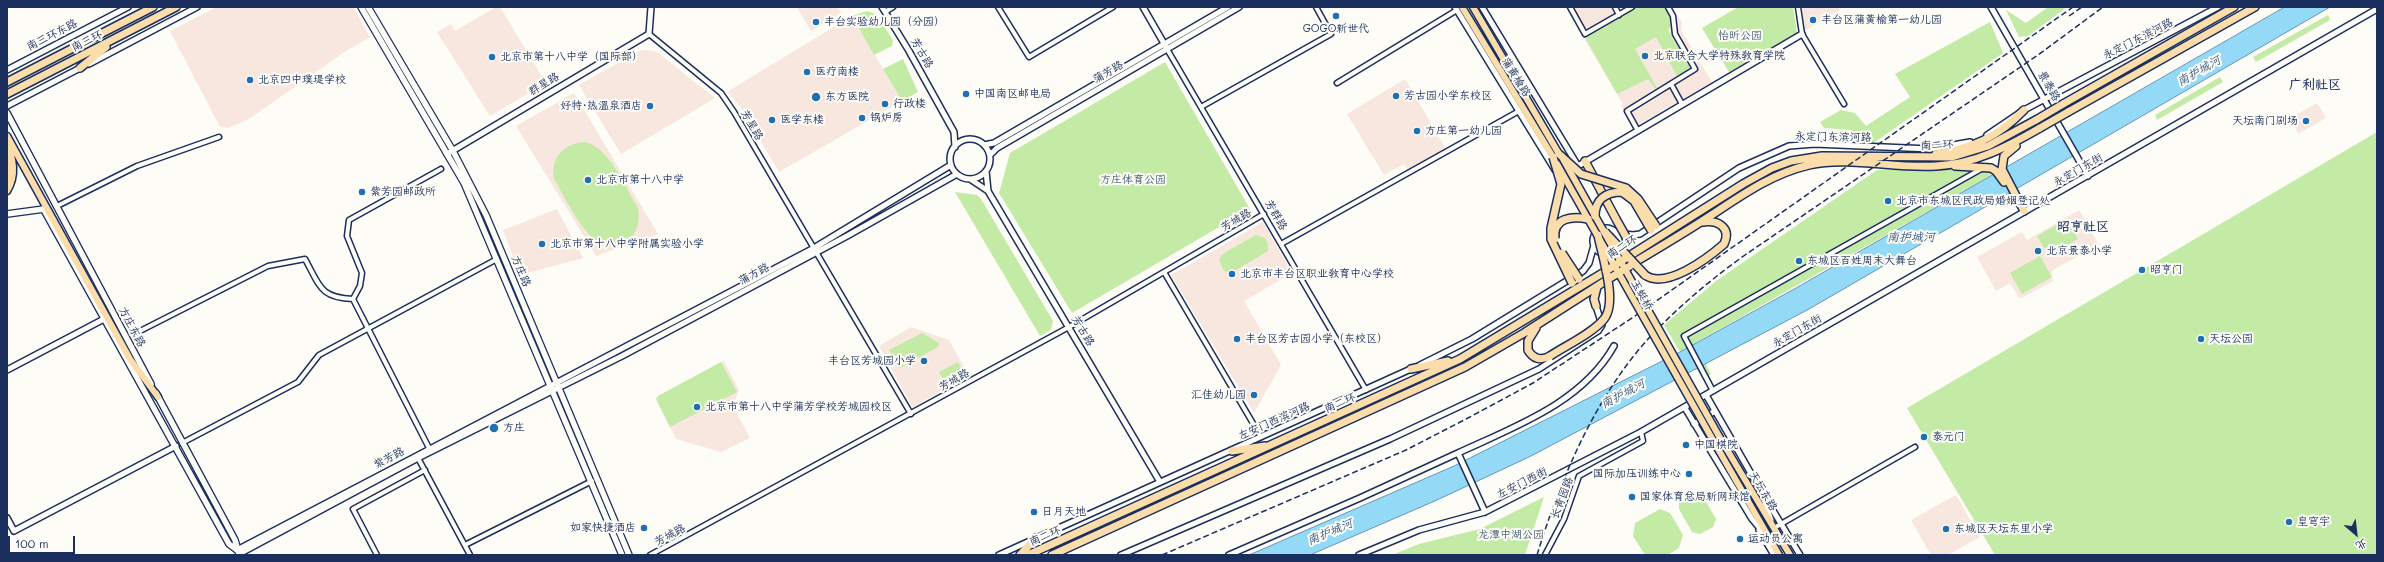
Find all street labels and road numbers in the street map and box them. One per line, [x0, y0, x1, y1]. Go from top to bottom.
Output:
street label: 永定门东滨河路 [2101, 16, 2175, 62]
street label: 南三环东路 [25, 17, 79, 53]
street label: 南三环 [69, 28, 105, 54]
street label: 芳古路 [908, 35, 936, 71]
street label: 蒲黄榆路 [1499, 55, 1533, 99]
street label: 蒲芳路 [1090, 58, 1126, 86]
street label: 景泰路 [2035, 68, 2063, 104]
street label: 群星路 [526, 70, 562, 98]
street label: 芳星路 [738, 107, 766, 143]
street label: 永定门东滨河路 [1794, 130, 1872, 144]
street label: 南二环 [1920, 138, 1954, 152]
street label: 永定门东街 [2051, 151, 2105, 189]
street label: 芳群路 [1262, 197, 1290, 233]
street label: 芳城路 [1218, 206, 1254, 234]
street label: 南二环 [1605, 232, 1639, 262]
street label: 方庄路 [508, 253, 534, 289]
street label: 蒲方路 [736, 260, 772, 288]
street label: 玉蜓桥 [1628, 277, 1656, 313]
street label: 方庄东路 [116, 304, 148, 350]
street label: 永定门东街 [1770, 312, 1824, 350]
street label: 芳古路 [1069, 313, 1097, 349]
street label: 芳城路 [936, 366, 972, 394]
street label: 南二环 [1322, 390, 1358, 416]
street label: 左安门西滨河路 [1236, 399, 1312, 443]
street label: 紫芳路 [371, 444, 407, 472]
street label: 左安门西街 [1495, 465, 1549, 501]
street label: 天坛东路 [1746, 469, 1780, 513]
street label: 长青园路 [1548, 475, 1576, 521]
street label: 芳城路 [652, 521, 688, 549]
street label: 南二环 [1027, 523, 1063, 549]

